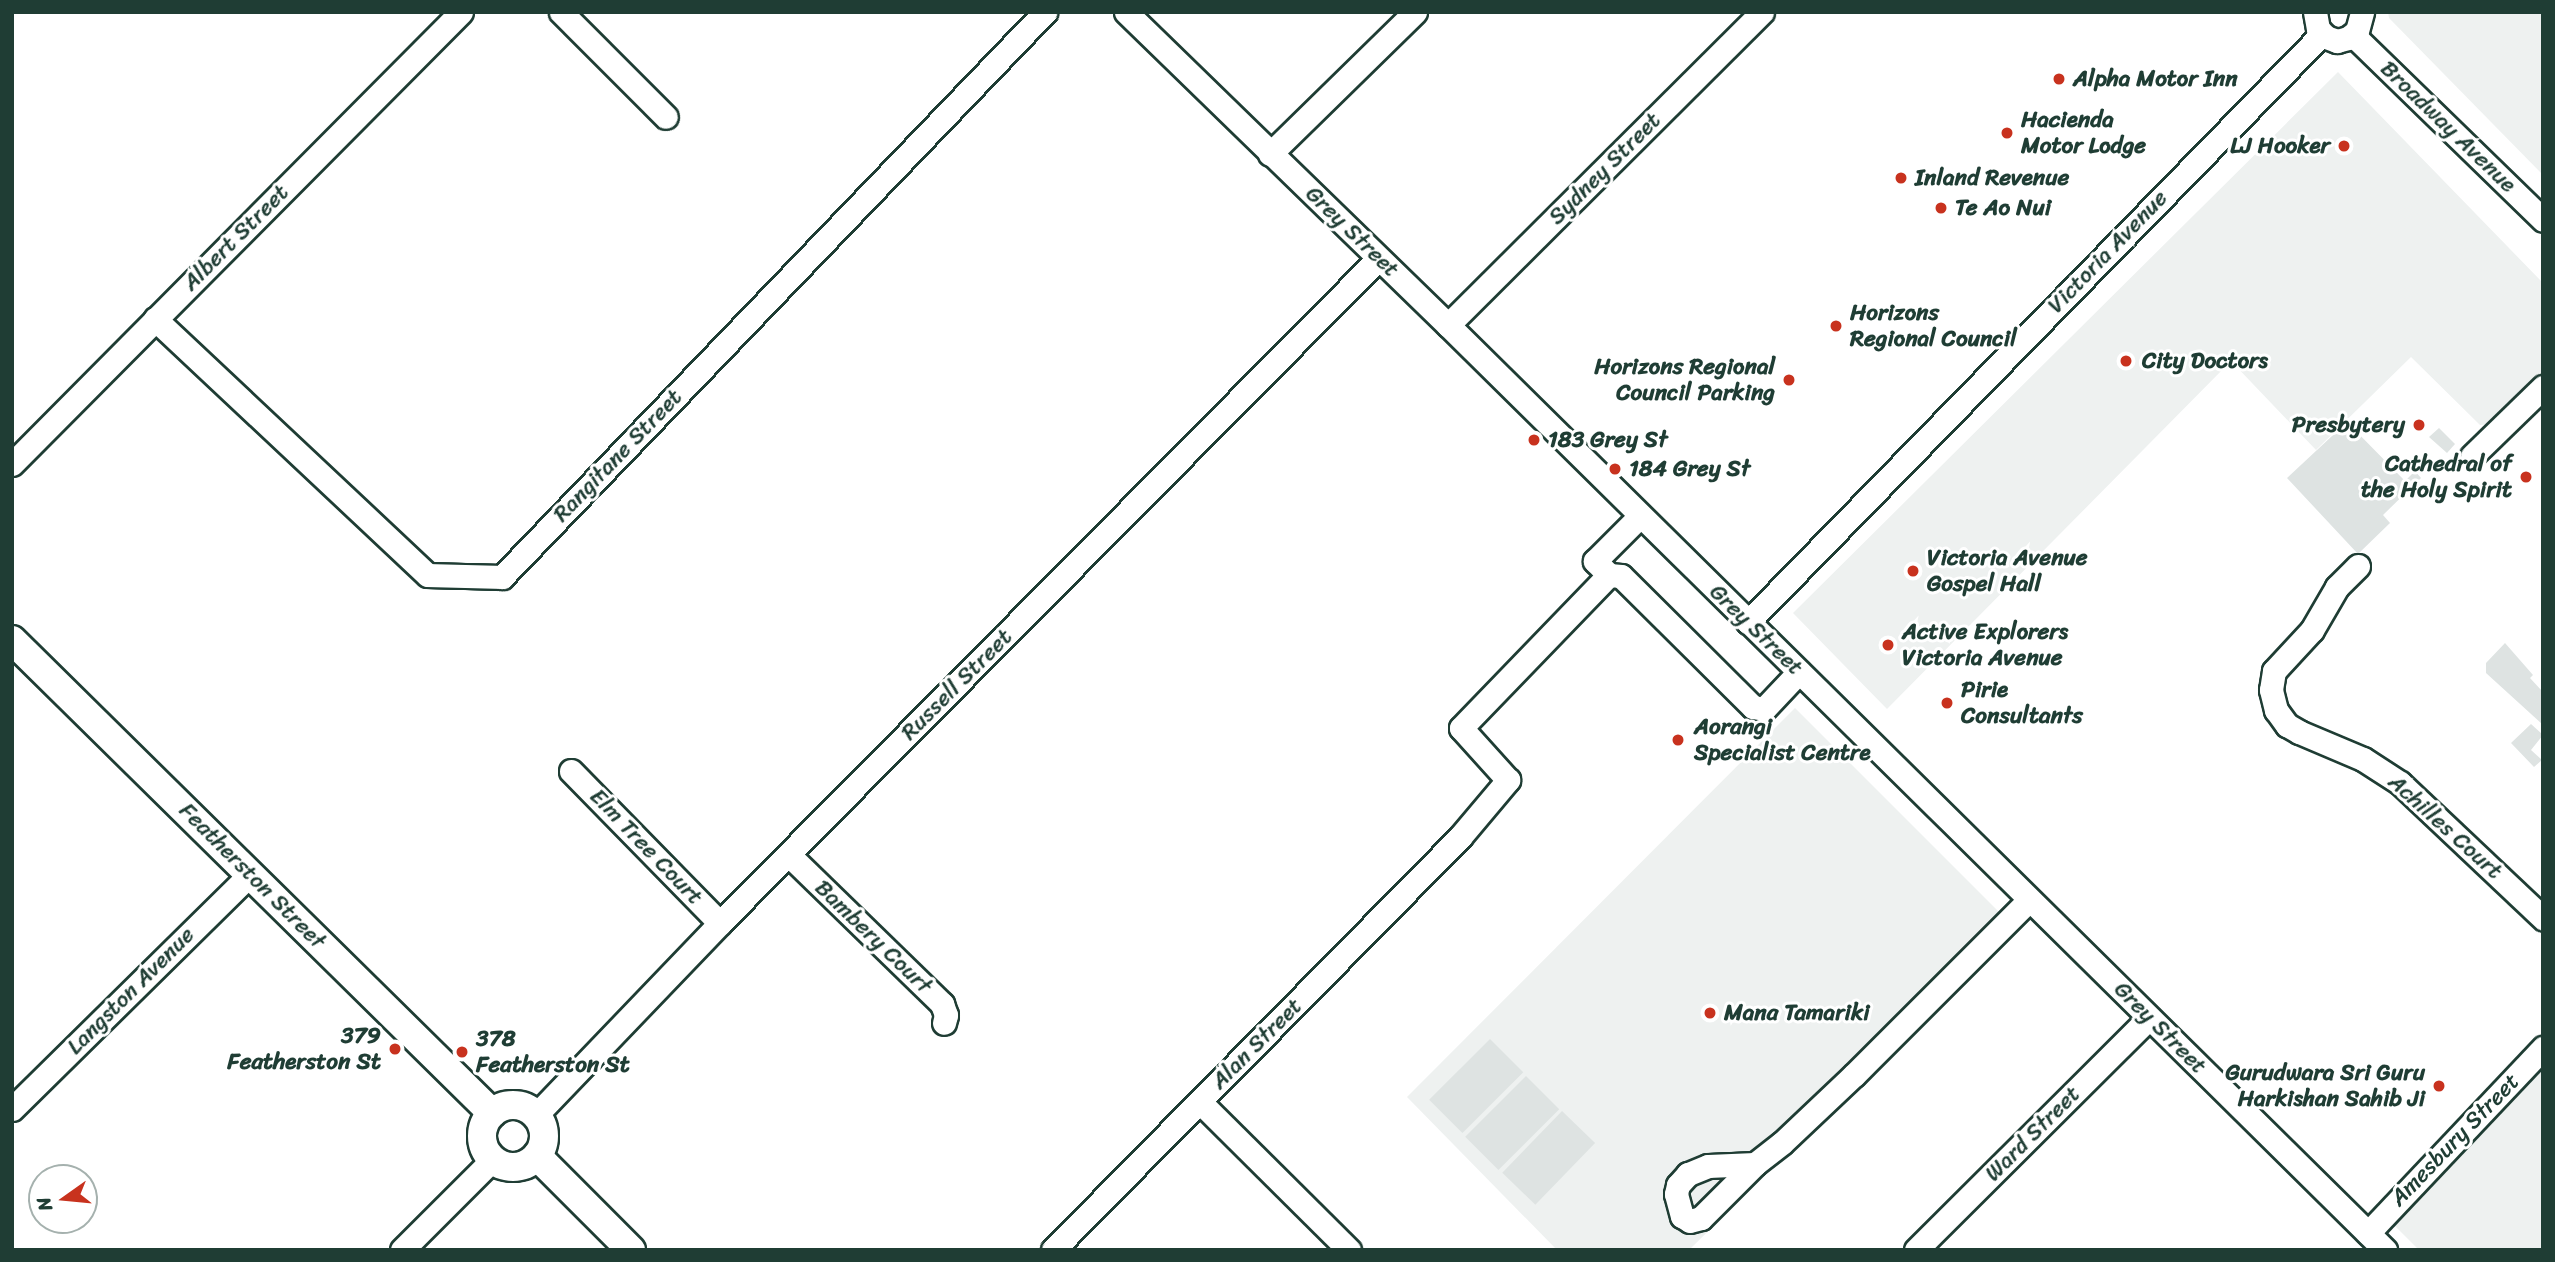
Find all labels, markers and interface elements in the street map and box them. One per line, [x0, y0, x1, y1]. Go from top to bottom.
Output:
street label: Broadway Avenue [2374, 55, 2522, 199]
place label: Alpha Motor Inn [2073, 65, 2238, 93]
marker: Alpha Motor Inn [2051, 71, 2067, 87]
place label: Hacienda Motor Lodge [2021, 106, 2146, 160]
street label: Sydney Street [1543, 107, 1667, 231]
marker: Hacienda Motor Lodge [1999, 125, 2015, 141]
place label: LJ Hooker [2230, 132, 2330, 160]
marker: LJ Hooker [2336, 138, 2352, 154]
place label: Inland Revenue [1915, 164, 2070, 192]
marker: Inland Revenue [1893, 170, 1909, 186]
street label: Albert Street [177, 179, 295, 297]
street label: Grey Street [1299, 180, 1405, 284]
street label: Victoria Avenue [2043, 185, 2173, 319]
place label: Te Ao Nui [1955, 194, 2051, 222]
marker: Te Ao Nui [1933, 200, 1949, 216]
place label: Horizons Regional Council [1850, 299, 2017, 353]
marker: Horizons Regional Council [1828, 318, 1844, 334]
place label: City Doctors [2142, 347, 2269, 375]
marker: City Doctors [2116, 351, 2136, 371]
place label: Horizons Regional Council Parking [1594, 353, 1775, 407]
marker: Horizons Regional Council Parking [1781, 372, 1797, 388]
street label: Rangitane Street [548, 384, 688, 528]
place label: Presbytery [2292, 411, 2405, 439]
marker: Presbytery [2411, 417, 2427, 433]
place label: 183 Grey St [1548, 426, 1668, 454]
marker: 183 Grey St [1526, 432, 1542, 448]
place label: Cathedral of the Holy Spirit [2362, 450, 2512, 504]
place label: 184 Grey St [1629, 455, 1751, 483]
marker: 184 Grey St [1607, 461, 1623, 477]
marker: Cathedral of the Holy Spirit [2518, 469, 2534, 485]
place label: Victoria Avenue Gospel Hall [1927, 544, 2087, 598]
marker: Victoria Avenue Gospel Hall [1905, 563, 1921, 579]
street label: Grey Street [1703, 578, 1809, 682]
place label: Active Explorers Victoria Avenue [1902, 618, 2068, 672]
street label: Russell Street [896, 624, 1018, 746]
marker: Active Explorers Victoria Avenue [1880, 637, 1896, 653]
place label: Pirie Consultants [1961, 676, 2083, 730]
marker: Pirie Consultants [1939, 695, 1955, 711]
place label: Aorangi Specialist Centre [1694, 713, 1871, 767]
marker: Aorangi Specialist Centre [1668, 730, 1688, 750]
street label: Achilles Court [2382, 768, 2508, 886]
street label: Elm Tree Court [584, 783, 708, 911]
street label: Featherston Street [173, 797, 331, 955]
street label: Bambery Court [808, 874, 938, 1000]
street label: Langston Avenue [61, 921, 201, 1061]
street label: Grey Street [2108, 976, 2212, 1080]
street label: Alan Street [1205, 992, 1309, 1096]
place label: Mana Tamariki [1724, 999, 1870, 1027]
marker: Mana Tamariki [1702, 1005, 1718, 1021]
place label: 379 Featherston St [227, 1022, 381, 1076]
place label: 378 Featherston St [476, 1025, 630, 1079]
marker: 379 Featherston St [387, 1041, 403, 1057]
marker: 378 Featherston St [454, 1044, 470, 1060]
place label: Gurudwara Sri Guru Harkishan Sahib Ji [2225, 1059, 2425, 1113]
street label: Amesbury Street [2385, 1068, 2525, 1212]
marker: Gurudwara Sri Guru Harkishan Sahib Ji [2431, 1078, 2447, 1094]
street label: Ward Street [1980, 1081, 2086, 1187]
north arrow [28, 1164, 98, 1234]
text: N [27, 1193, 62, 1215]

